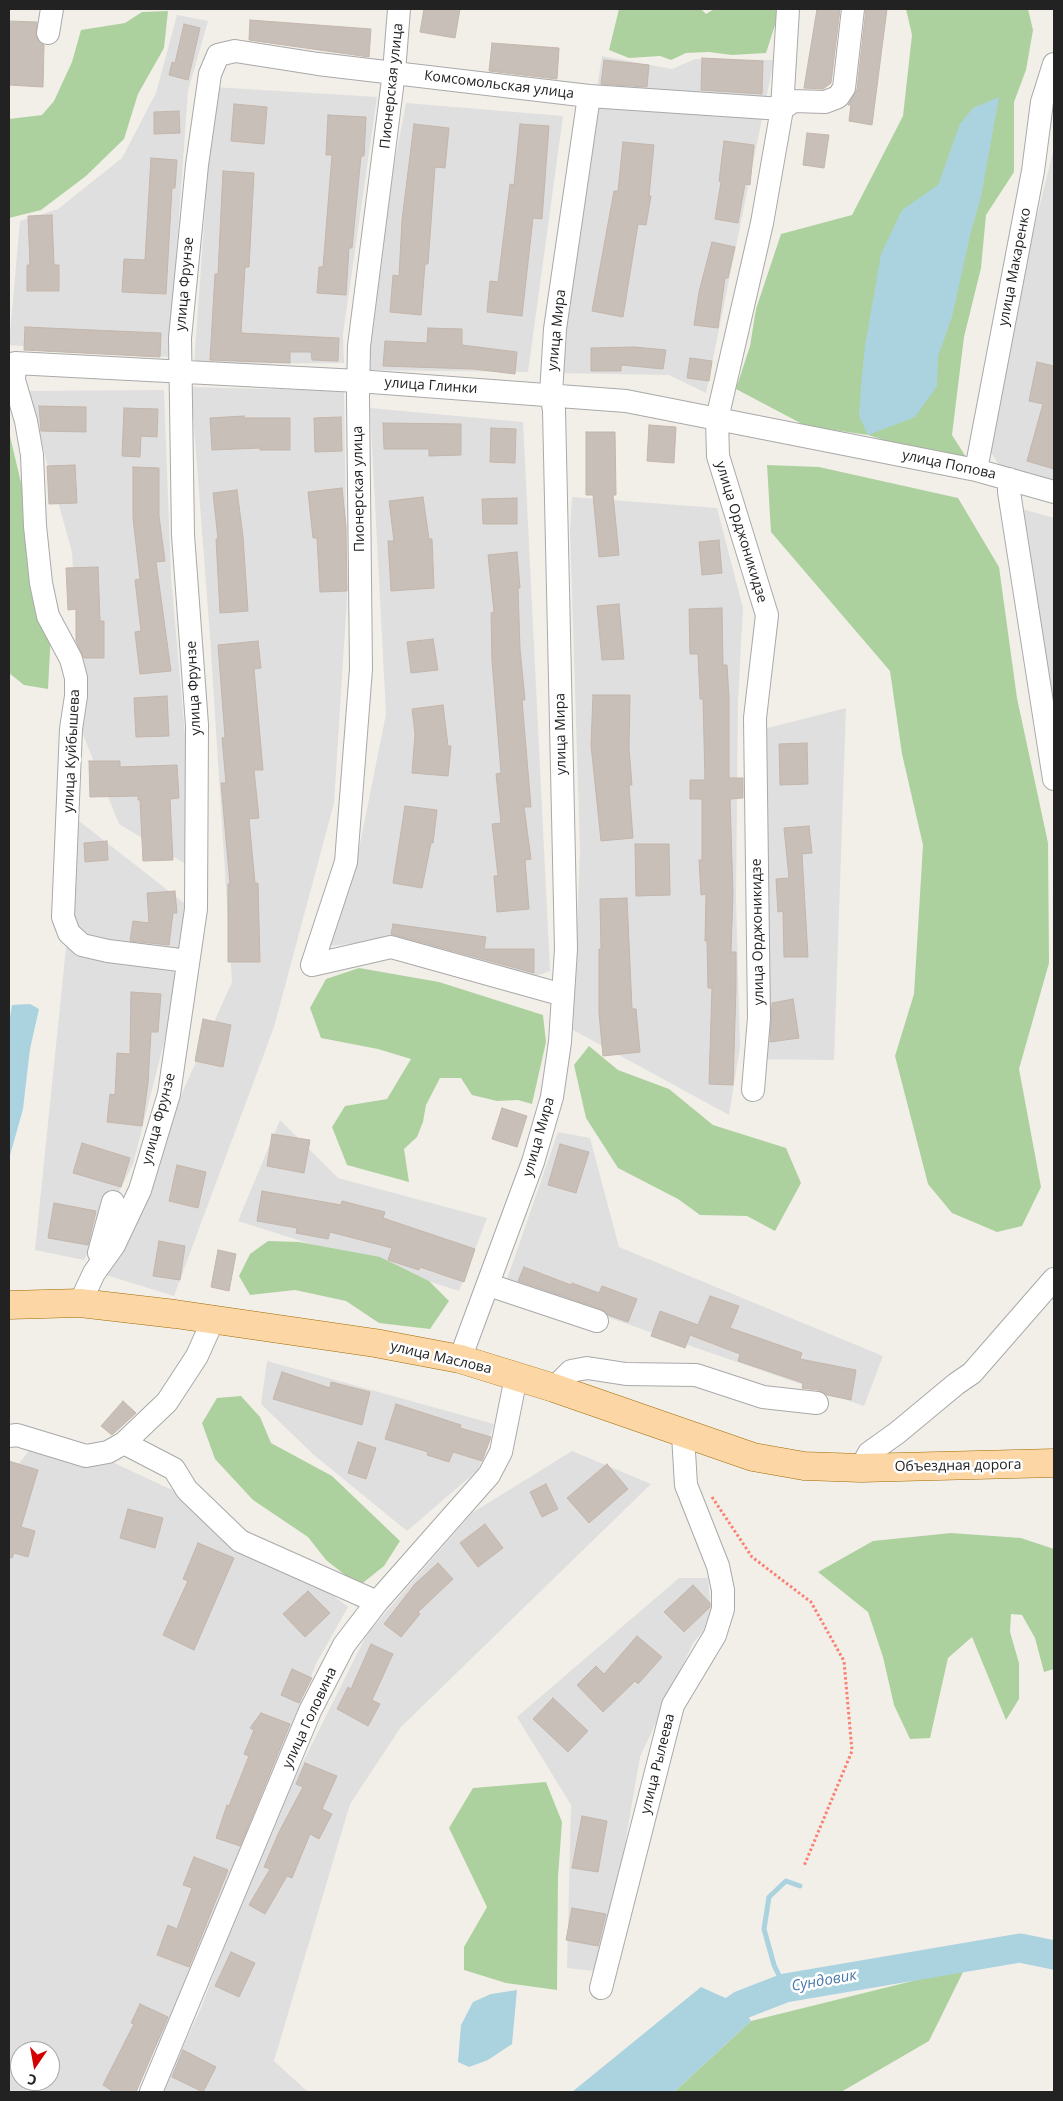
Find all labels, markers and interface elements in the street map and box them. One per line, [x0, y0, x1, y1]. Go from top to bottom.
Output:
street label: Пионерская улица [377, 22, 407, 150]
street label: Комсомольская улица [423, 67, 575, 103]
street label: улица Макаренко [995, 206, 1035, 328]
street label: улица Фрунзе [173, 236, 197, 332]
street label: улица Мира [544, 288, 570, 372]
street label: улица Глинки [384, 374, 478, 398]
street label: Пионерская улица [349, 426, 369, 552]
street label: улица Попова [900, 447, 998, 483]
street label: улица Орджоникидзе [711, 459, 771, 605]
street label: улица Фрунзе [183, 640, 205, 736]
street label: улица Куйбышева [60, 689, 84, 813]
street label: улица Мира [552, 693, 570, 775]
street label: улица Орджоникидзе [748, 858, 768, 1006]
street label: улица Фрунзе [139, 1071, 179, 1167]
street label: улица Мира [520, 1095, 558, 1179]
street label: улица Маслова [389, 1338, 493, 1378]
street label: Объездная дорога [894, 1456, 1022, 1476]
street label: улица Головина [279, 1665, 341, 1771]
street label: улица Рылеева [637, 1712, 679, 1816]
water label: Сундовик [790, 1966, 858, 1996]
north arrow [10, 2041, 60, 2091]
text: С [26, 2070, 38, 2090]

